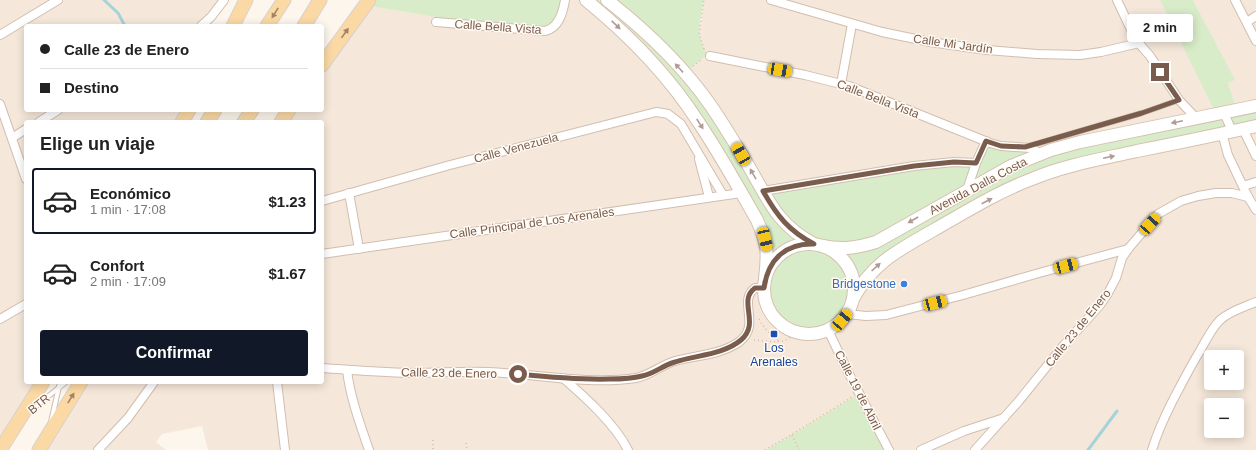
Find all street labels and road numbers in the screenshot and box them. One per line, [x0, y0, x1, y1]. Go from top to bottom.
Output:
street label: Calle Bella Vista [454, 17, 542, 37]
street label: Calle Mi Jardín [912, 31, 994, 57]
street label: Calle Bella Vista [835, 77, 921, 121]
street label: Calle Venezuela [472, 130, 560, 166]
street label: Avenida Dalla Costa [927, 154, 1029, 218]
street label: Calle Principal de Los Arenales [449, 205, 615, 241]
street label: Calle 23 de Enero [1042, 286, 1114, 370]
street label: Calle 19 de Abril [832, 348, 884, 432]
street label: Calle 23 de Enero [401, 365, 497, 381]
street label: BTR [25, 391, 53, 417]

